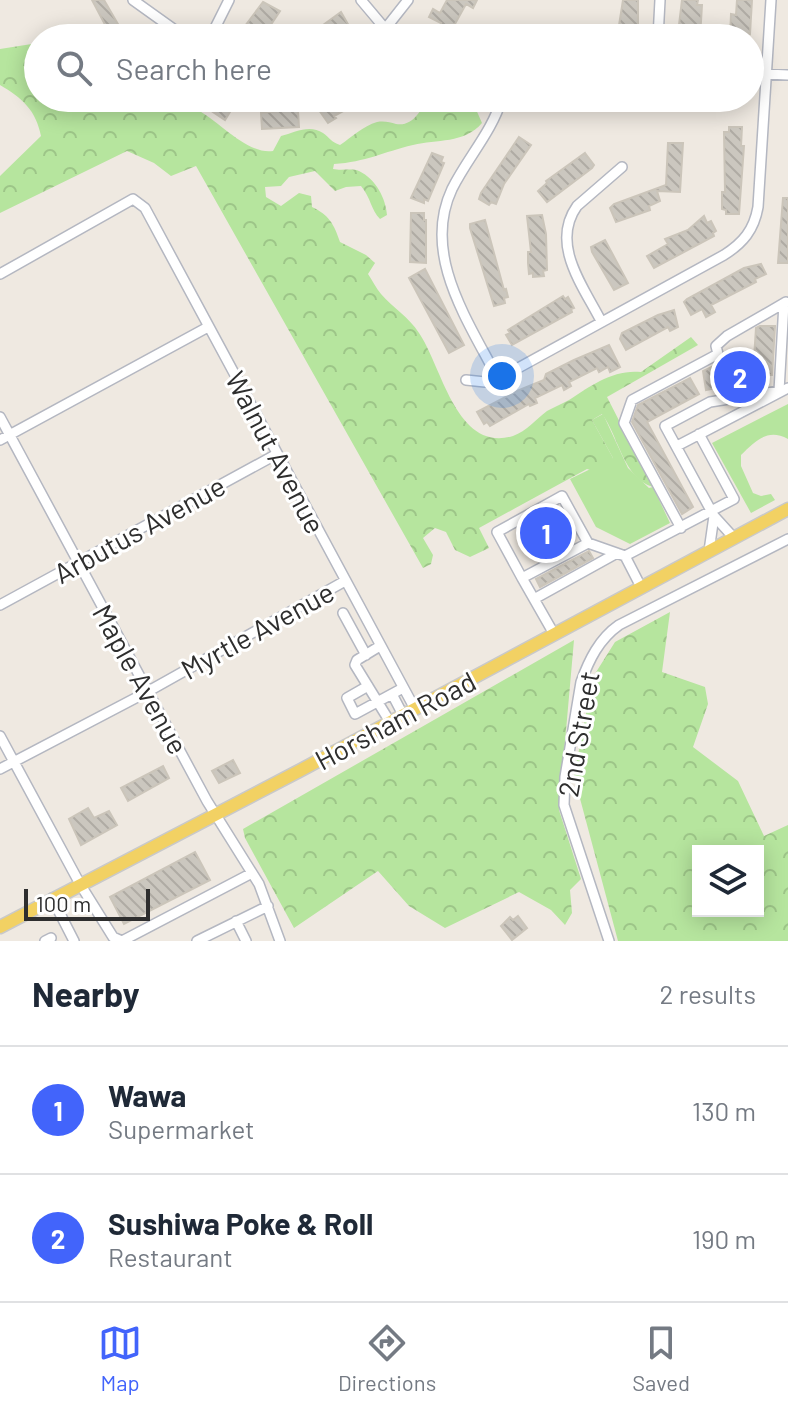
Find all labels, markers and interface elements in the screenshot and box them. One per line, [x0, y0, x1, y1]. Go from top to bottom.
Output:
search box [24, 24, 764, 112]
icon: search [52, 46, 96, 90]
text: Search here [116, 50, 272, 86]
pin: 2 [714, 347, 766, 407]
your location [482, 356, 522, 396]
street label: Walnut Avenue [219, 365, 333, 539]
street label: Arbutus Avenue [47, 468, 231, 590]
pin: 1 [520, 503, 572, 563]
street label: Myrtle Avenue [175, 574, 339, 686]
street label: Maple Avenue [86, 598, 196, 760]
street label: Horsham Road [309, 663, 481, 777]
street label: 2nd Street [550, 668, 606, 800]
map controls [692, 845, 764, 917]
button: layers [692, 845, 764, 917]
scale bar [24, 885, 150, 921]
text: 100 m [36, 890, 91, 916]
text: Nearby [32, 973, 140, 1014]
text: 2 results [660, 978, 756, 1009]
text: Wawa [108, 1077, 186, 1113]
text: 1 [53, 1095, 63, 1126]
text: 130 m [692, 1095, 756, 1126]
text: Supermarket [108, 1113, 255, 1144]
text: Sushiwa Poke & Roll [108, 1205, 373, 1241]
text: 2 [51, 1223, 65, 1254]
text: 190 m [692, 1223, 756, 1254]
text: Restaurant [108, 1241, 233, 1272]
tab: Map [98, 1321, 142, 1395]
tab: Directions [338, 1321, 436, 1395]
tab: Saved [632, 1321, 690, 1395]

